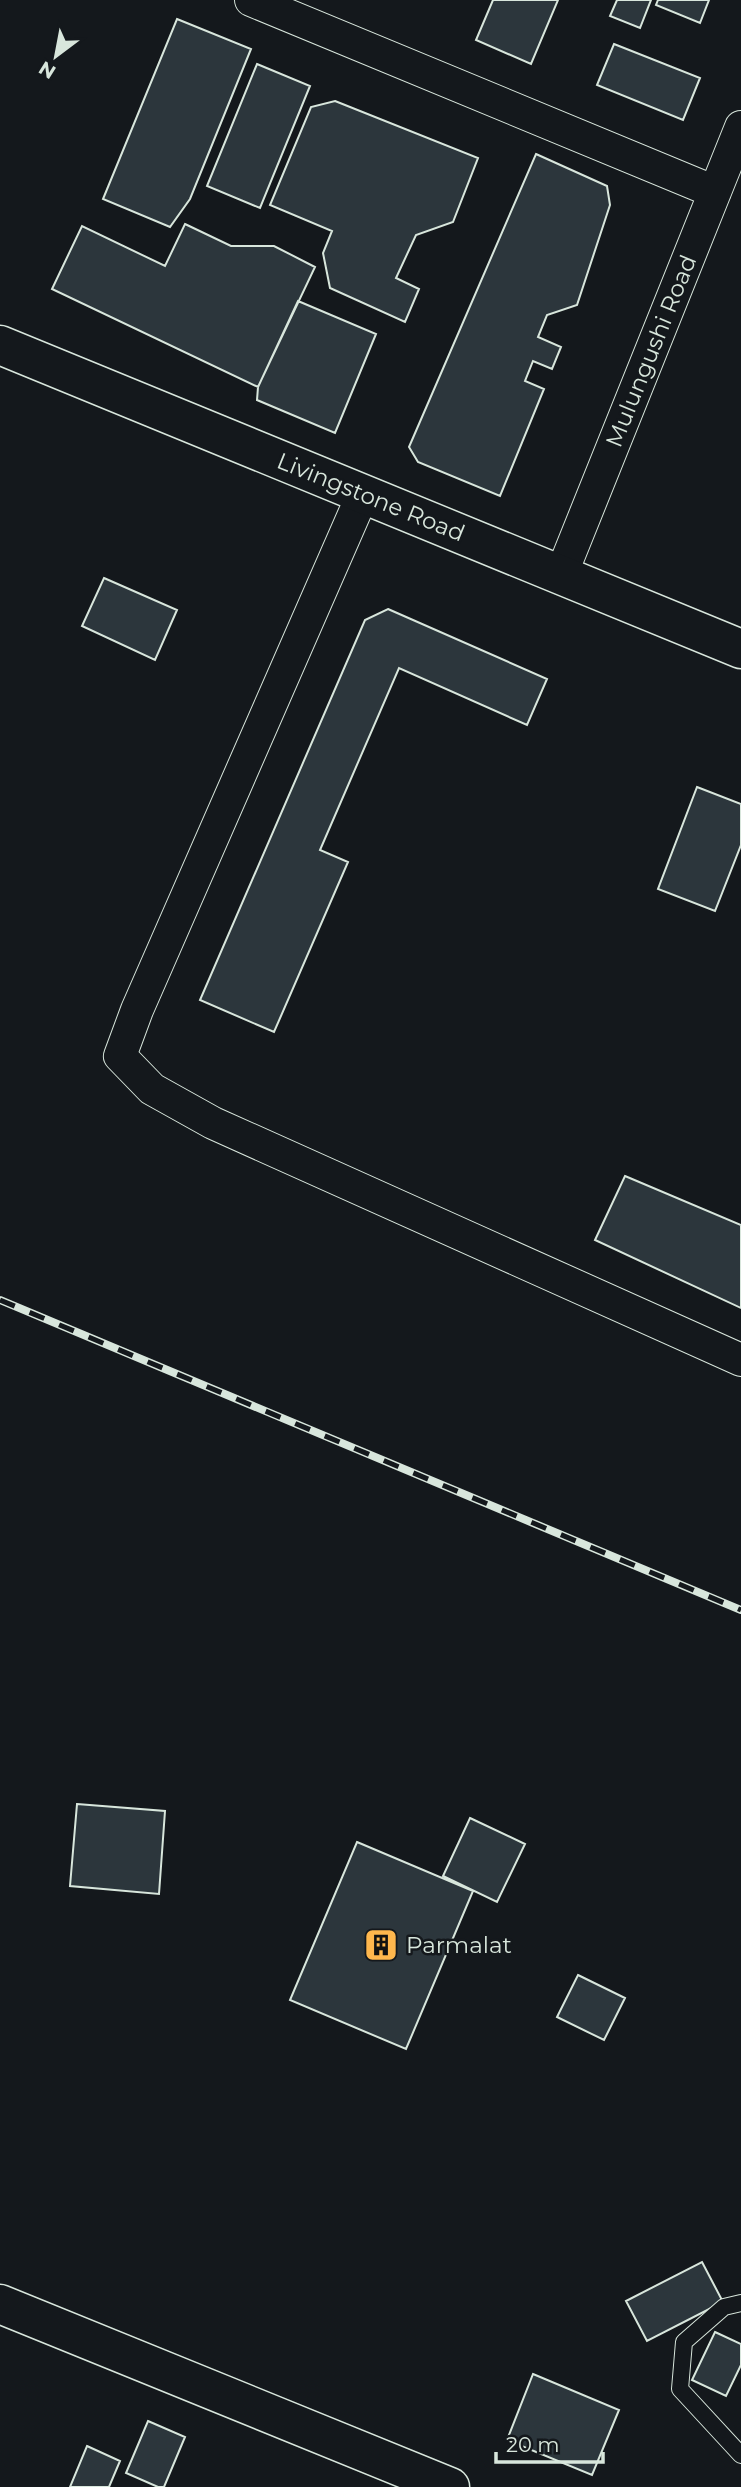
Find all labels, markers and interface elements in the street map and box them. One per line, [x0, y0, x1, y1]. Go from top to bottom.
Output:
north arrow [21, 21, 91, 91]
text: N [35, 56, 60, 84]
street label: Mulungushi Road [600, 251, 702, 451]
street label: Livingstone Road [273, 447, 469, 547]
building icon: Parmalat [362, 1926, 400, 1964]
place label: Parmalat [406, 1931, 512, 1959]
scale bar [496, 2420, 603, 2464]
text: 20 m [506, 2432, 560, 2457]

